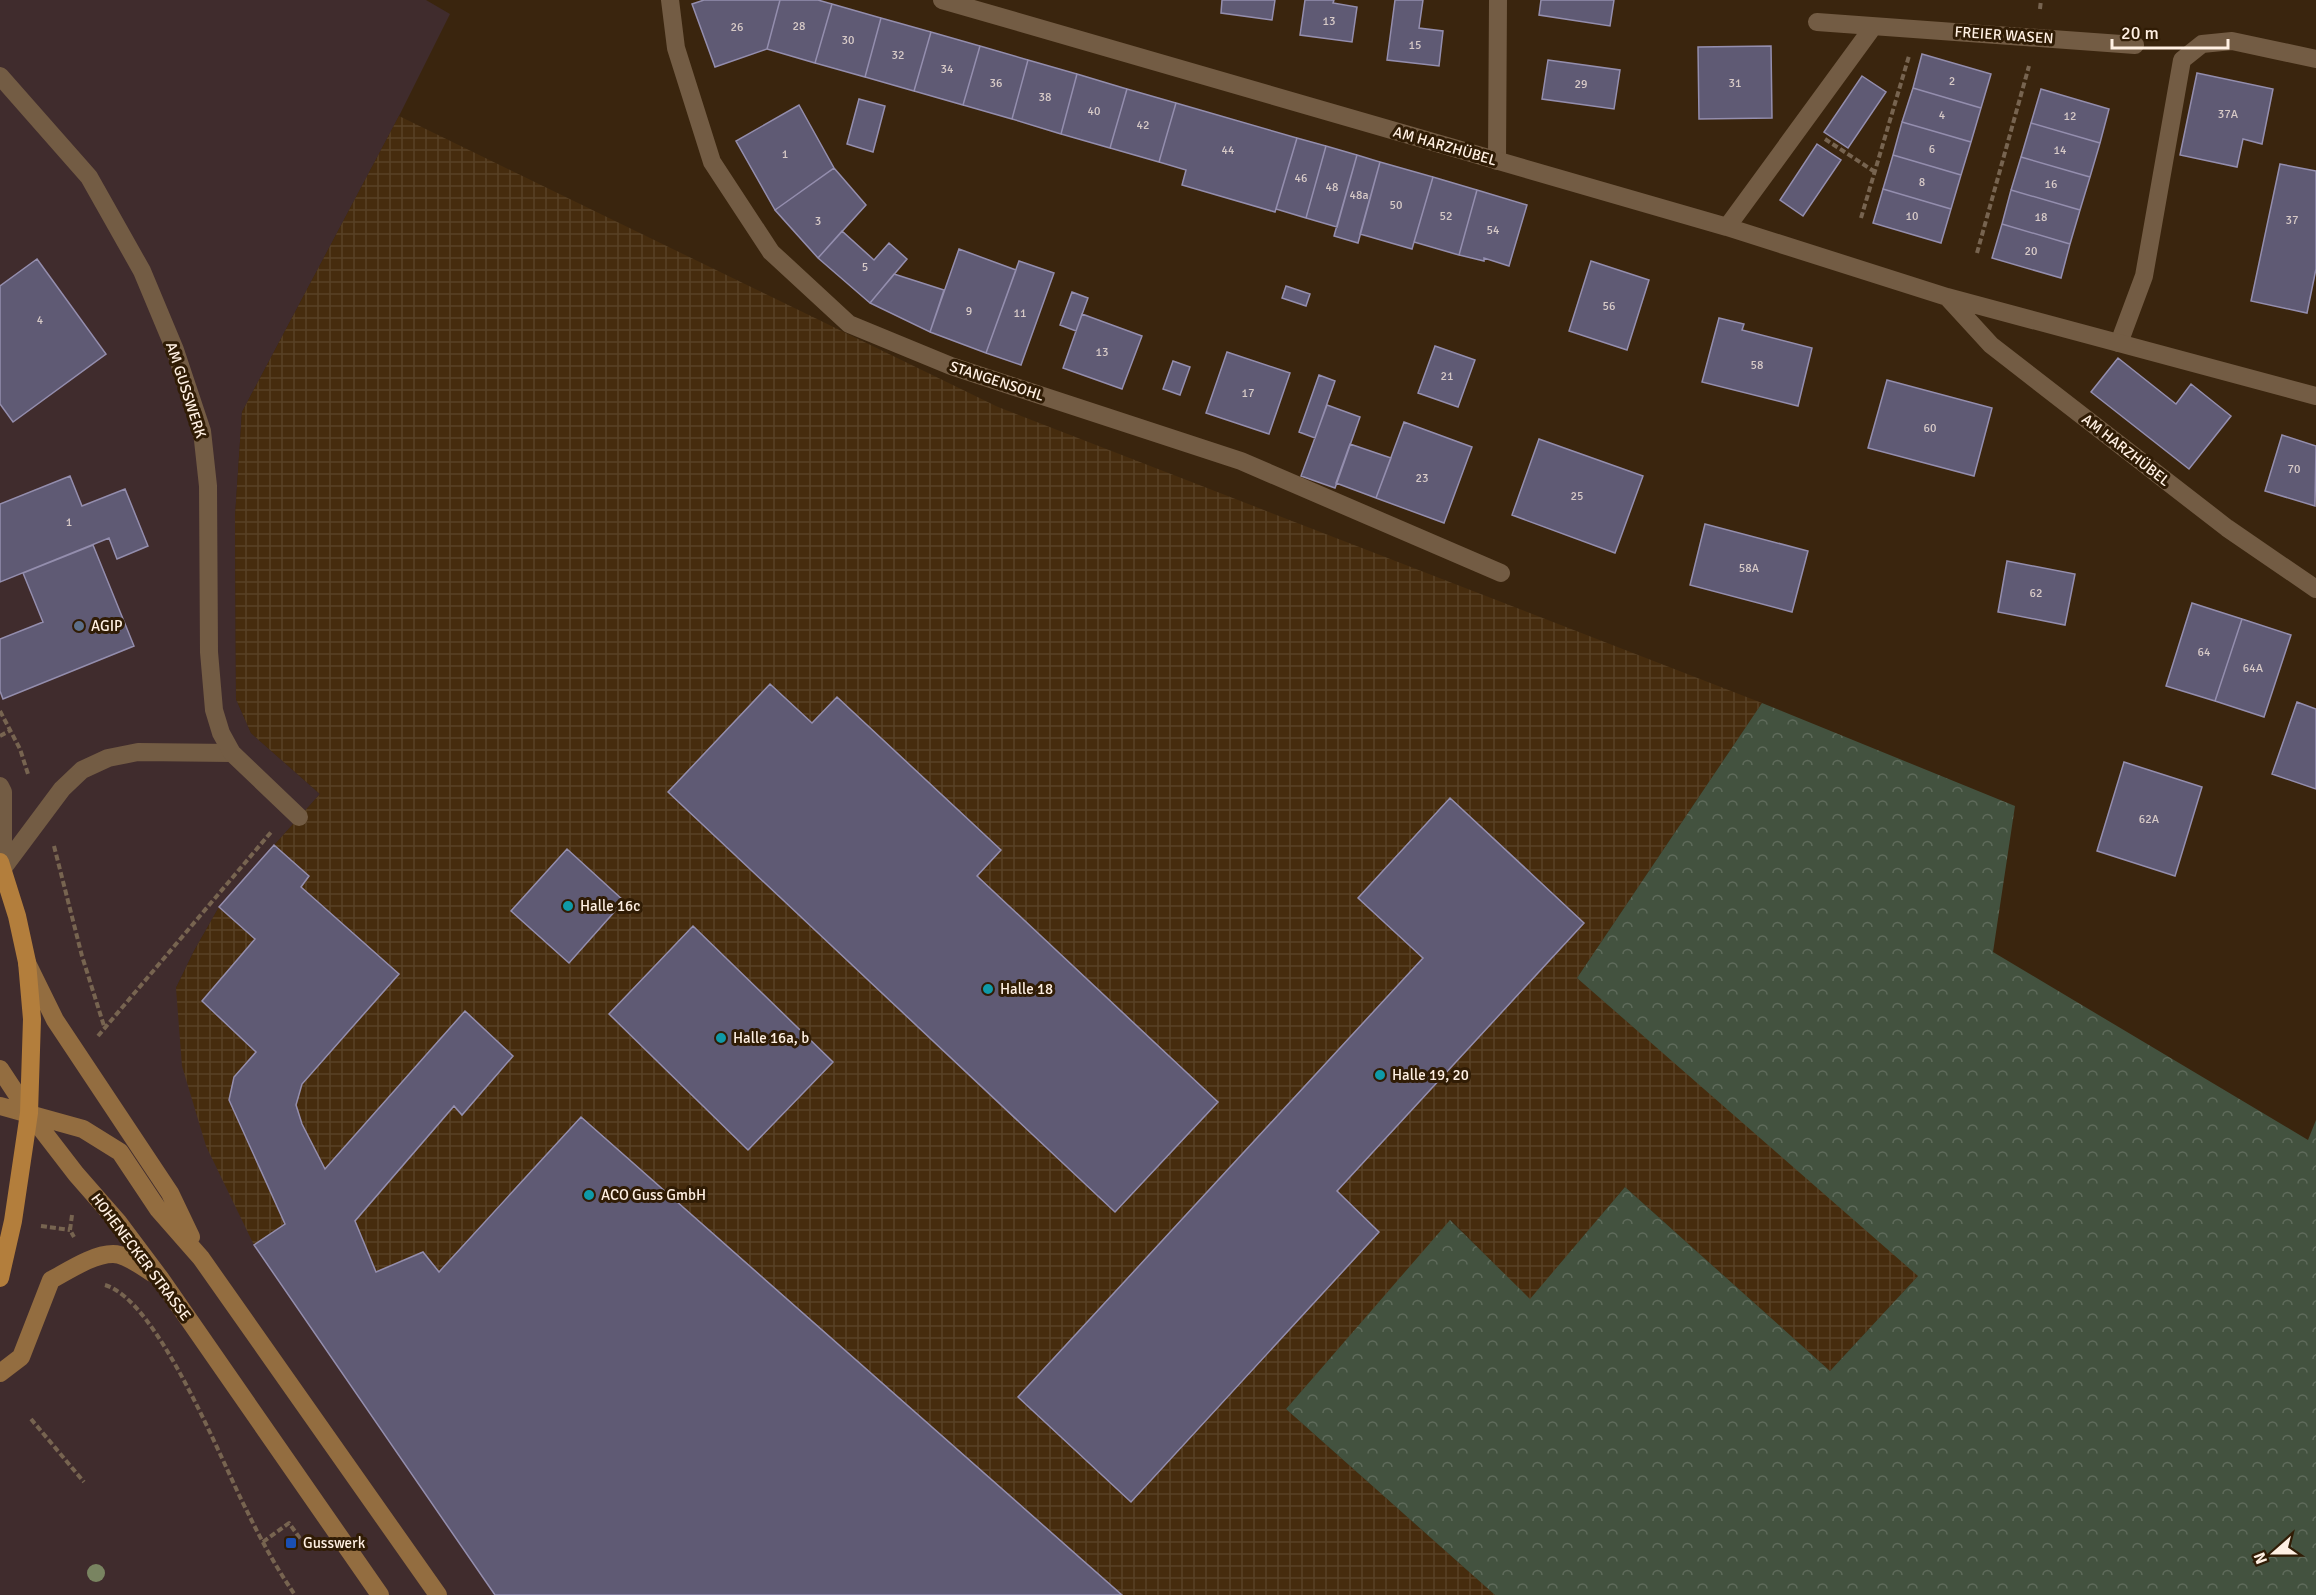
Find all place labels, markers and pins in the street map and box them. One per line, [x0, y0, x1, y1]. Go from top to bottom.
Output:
place label: AGIP [91, 617, 123, 635]
marker: AGIP [72, 619, 86, 633]
place label: Halle 16c [580, 897, 640, 915]
marker: Halle 16c [561, 899, 575, 913]
place label: Halle 18 [1000, 980, 1053, 998]
marker: Halle 18 [981, 982, 995, 996]
place label: Halle 16a, b [733, 1029, 809, 1047]
marker: Halle 16a, b [714, 1031, 728, 1045]
place label: Halle 19, 20 [1392, 1066, 1469, 1084]
marker: Halle 19, 20 [1373, 1068, 1387, 1082]
place label: ACO Guss GmbH [601, 1186, 706, 1204]
marker: ACO Guss GmbH [582, 1188, 596, 1202]
place label: Gusswerk [303, 1534, 366, 1552]
marker: Gusswerk [284, 1536, 298, 1550]

